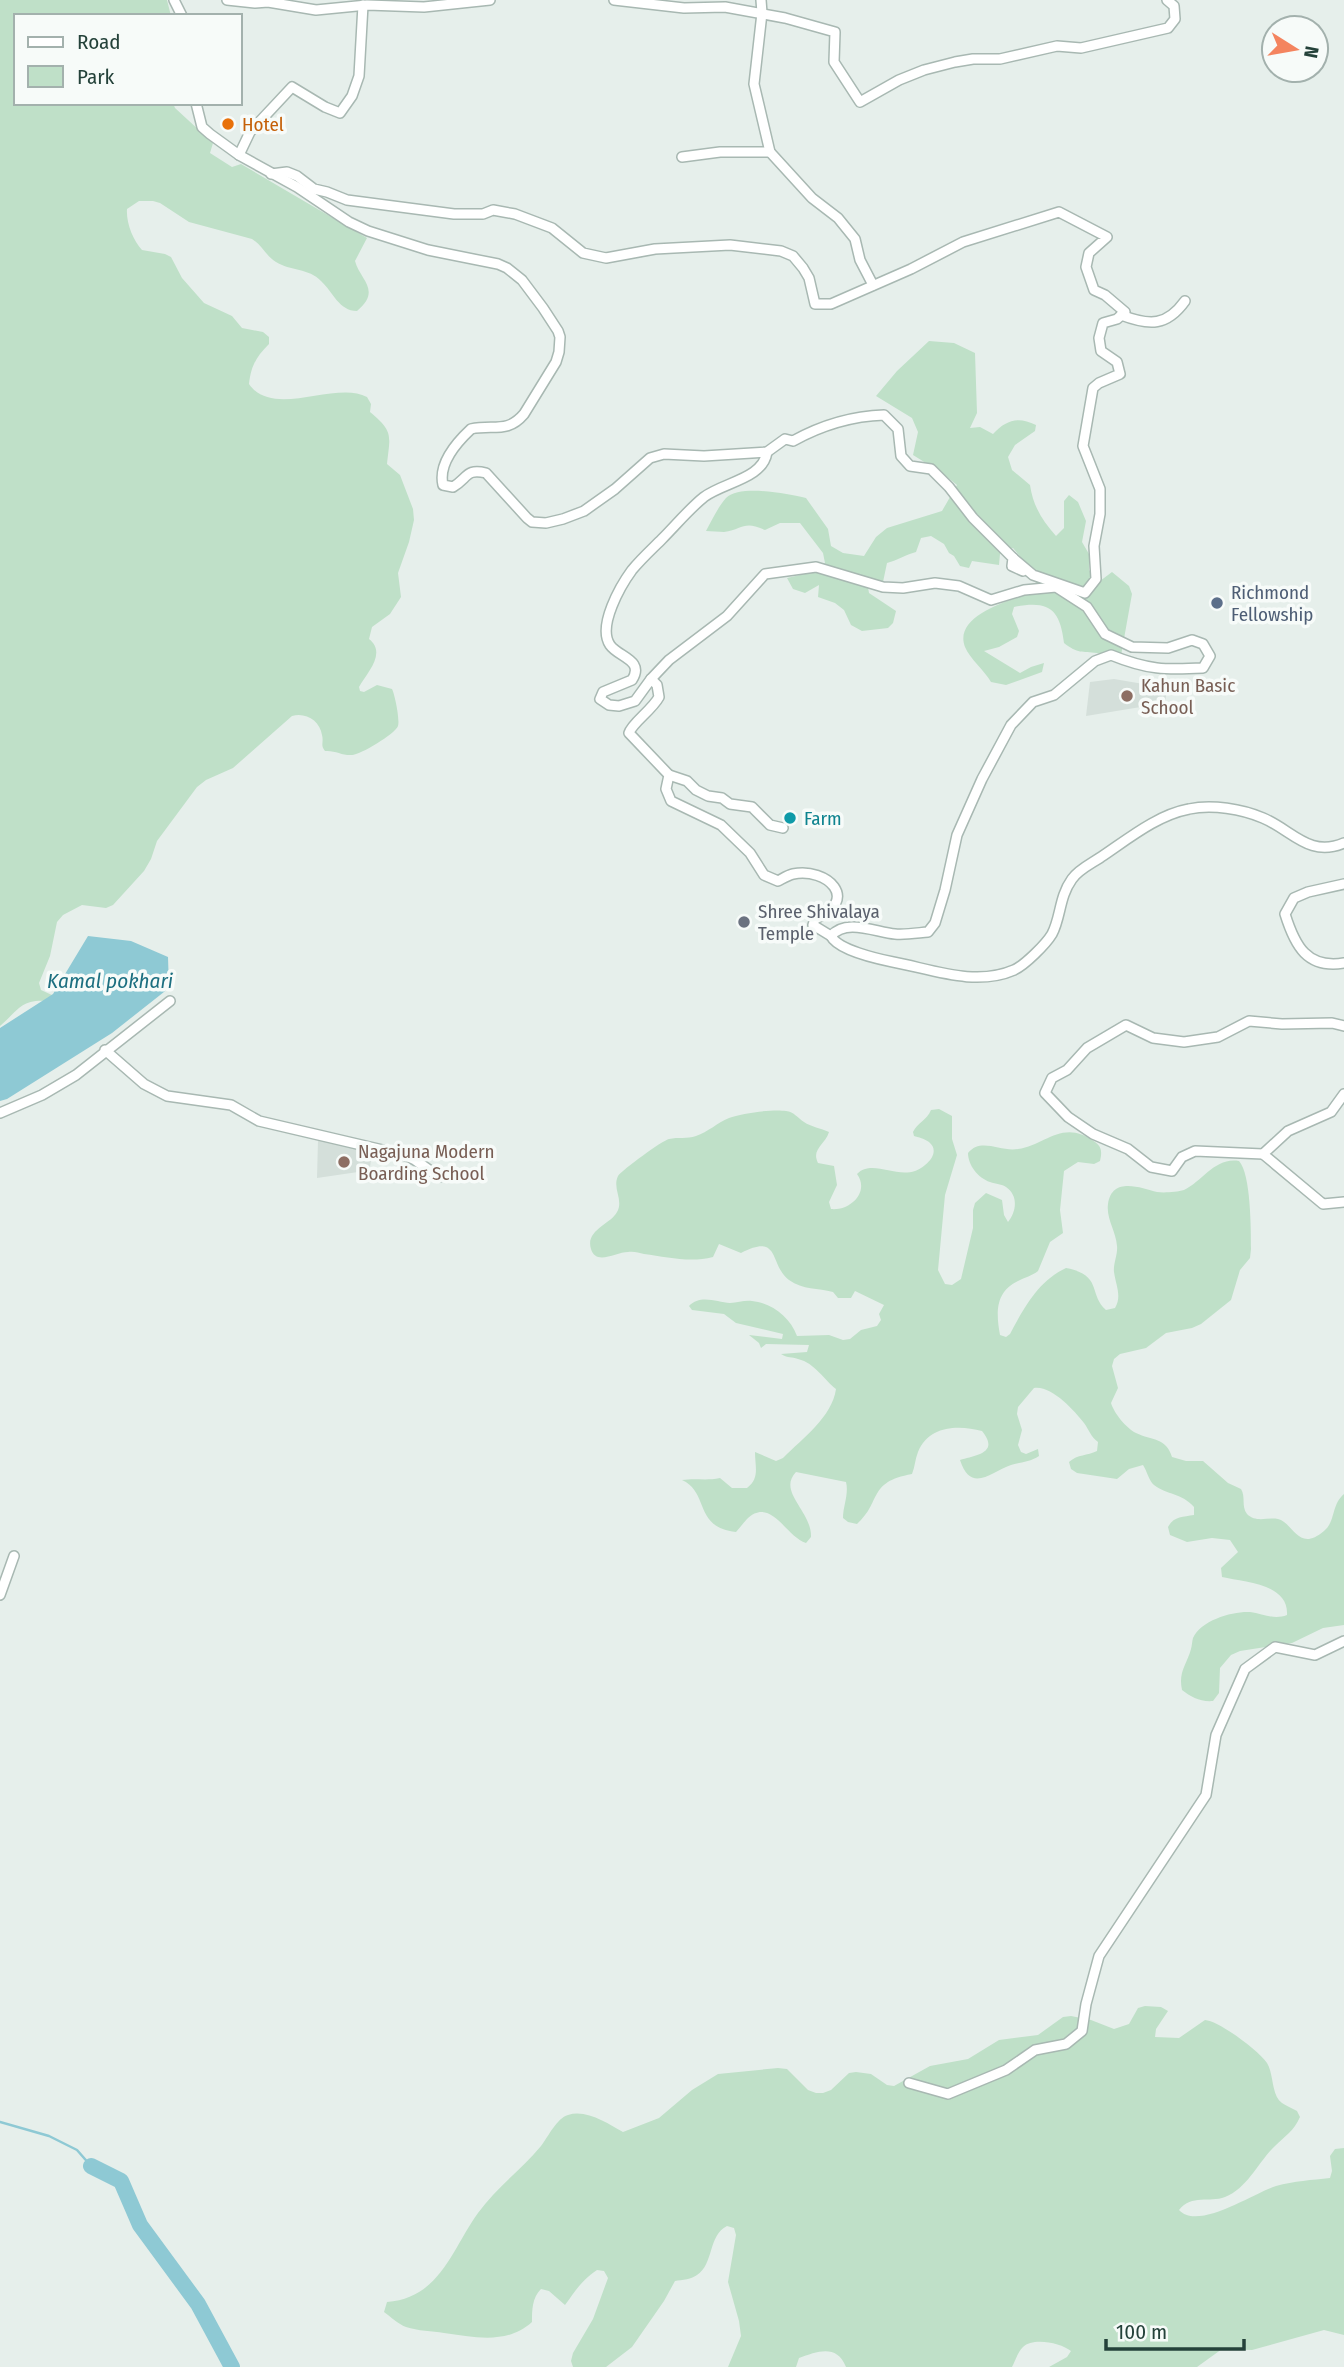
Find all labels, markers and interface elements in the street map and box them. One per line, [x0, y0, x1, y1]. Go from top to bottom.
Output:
legend [14, 14, 242, 105]
north arrow [1260, 14, 1330, 84]
text: Road [77, 29, 121, 55]
text: N [1299, 44, 1324, 60]
text: Park [77, 64, 115, 90]
place label: Hotel [242, 113, 284, 136]
marker: Hotel [220, 116, 236, 132]
place label: Richmond Fellowship [1231, 581, 1313, 626]
marker: Richmond Fellowship [1209, 595, 1225, 611]
place label: Kahun Basic School [1141, 674, 1235, 719]
marker: Kahun Basic School [1119, 688, 1135, 704]
place label: Farm [804, 807, 842, 830]
marker: Farm [782, 810, 798, 826]
place label: Shree Shivalaya Temple [758, 900, 880, 945]
marker: Shree Shivalaya Temple [736, 914, 752, 930]
water label: Kamal pokhari [47, 968, 174, 994]
place label: Nagajuna Modern Boarding School [358, 1140, 495, 1185]
marker: Nagajuna Modern Boarding School [336, 1154, 352, 1170]
scale bar [1106, 2308, 1244, 2352]
text: 100 m [1116, 2319, 1167, 2345]

